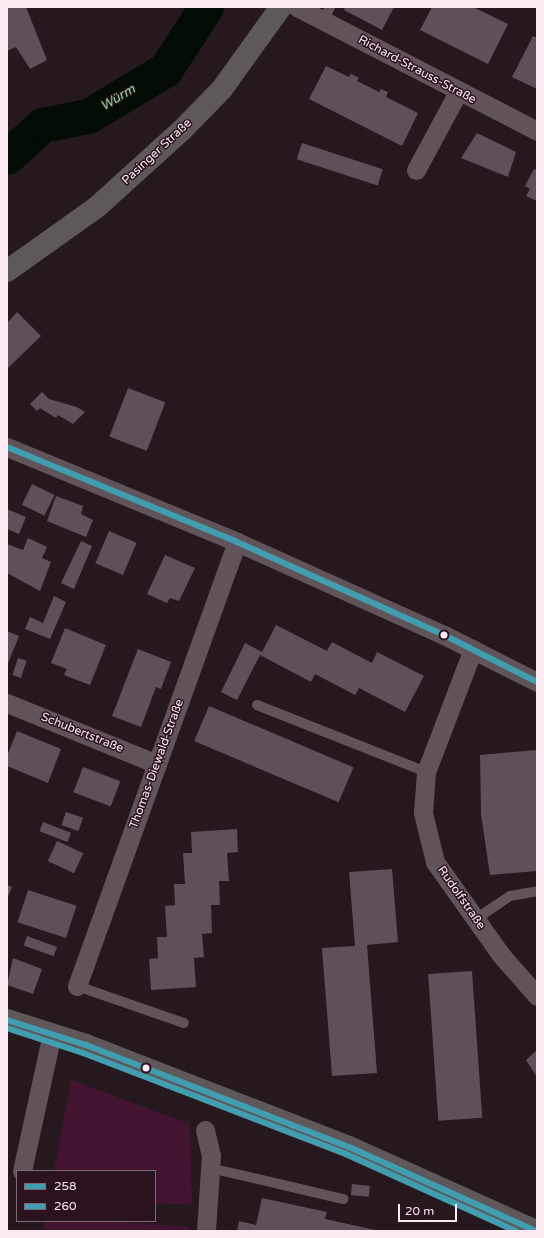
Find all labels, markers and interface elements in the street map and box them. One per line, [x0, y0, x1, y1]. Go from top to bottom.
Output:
street label: Richard-Strauss-Straße [356, 33, 478, 107]
water label: Würm [98, 82, 138, 114]
street label: Pasinger Straße [119, 116, 195, 188]
unlabelled marker [439, 630, 449, 640]
street label: Thomas-Diewald-Straße [127, 697, 187, 831]
street label: Schubertstraße [39, 710, 125, 756]
street label: Rudolfstraße [434, 864, 488, 932]
unlabelled marker [141, 1063, 151, 1073]
legend [16, 1170, 156, 1222]
text: 258 [54, 1179, 77, 1193]
scale bar [400, 1196, 459, 1222]
text: 260 [54, 1199, 77, 1213]
text: 20 m [405, 1204, 434, 1218]

